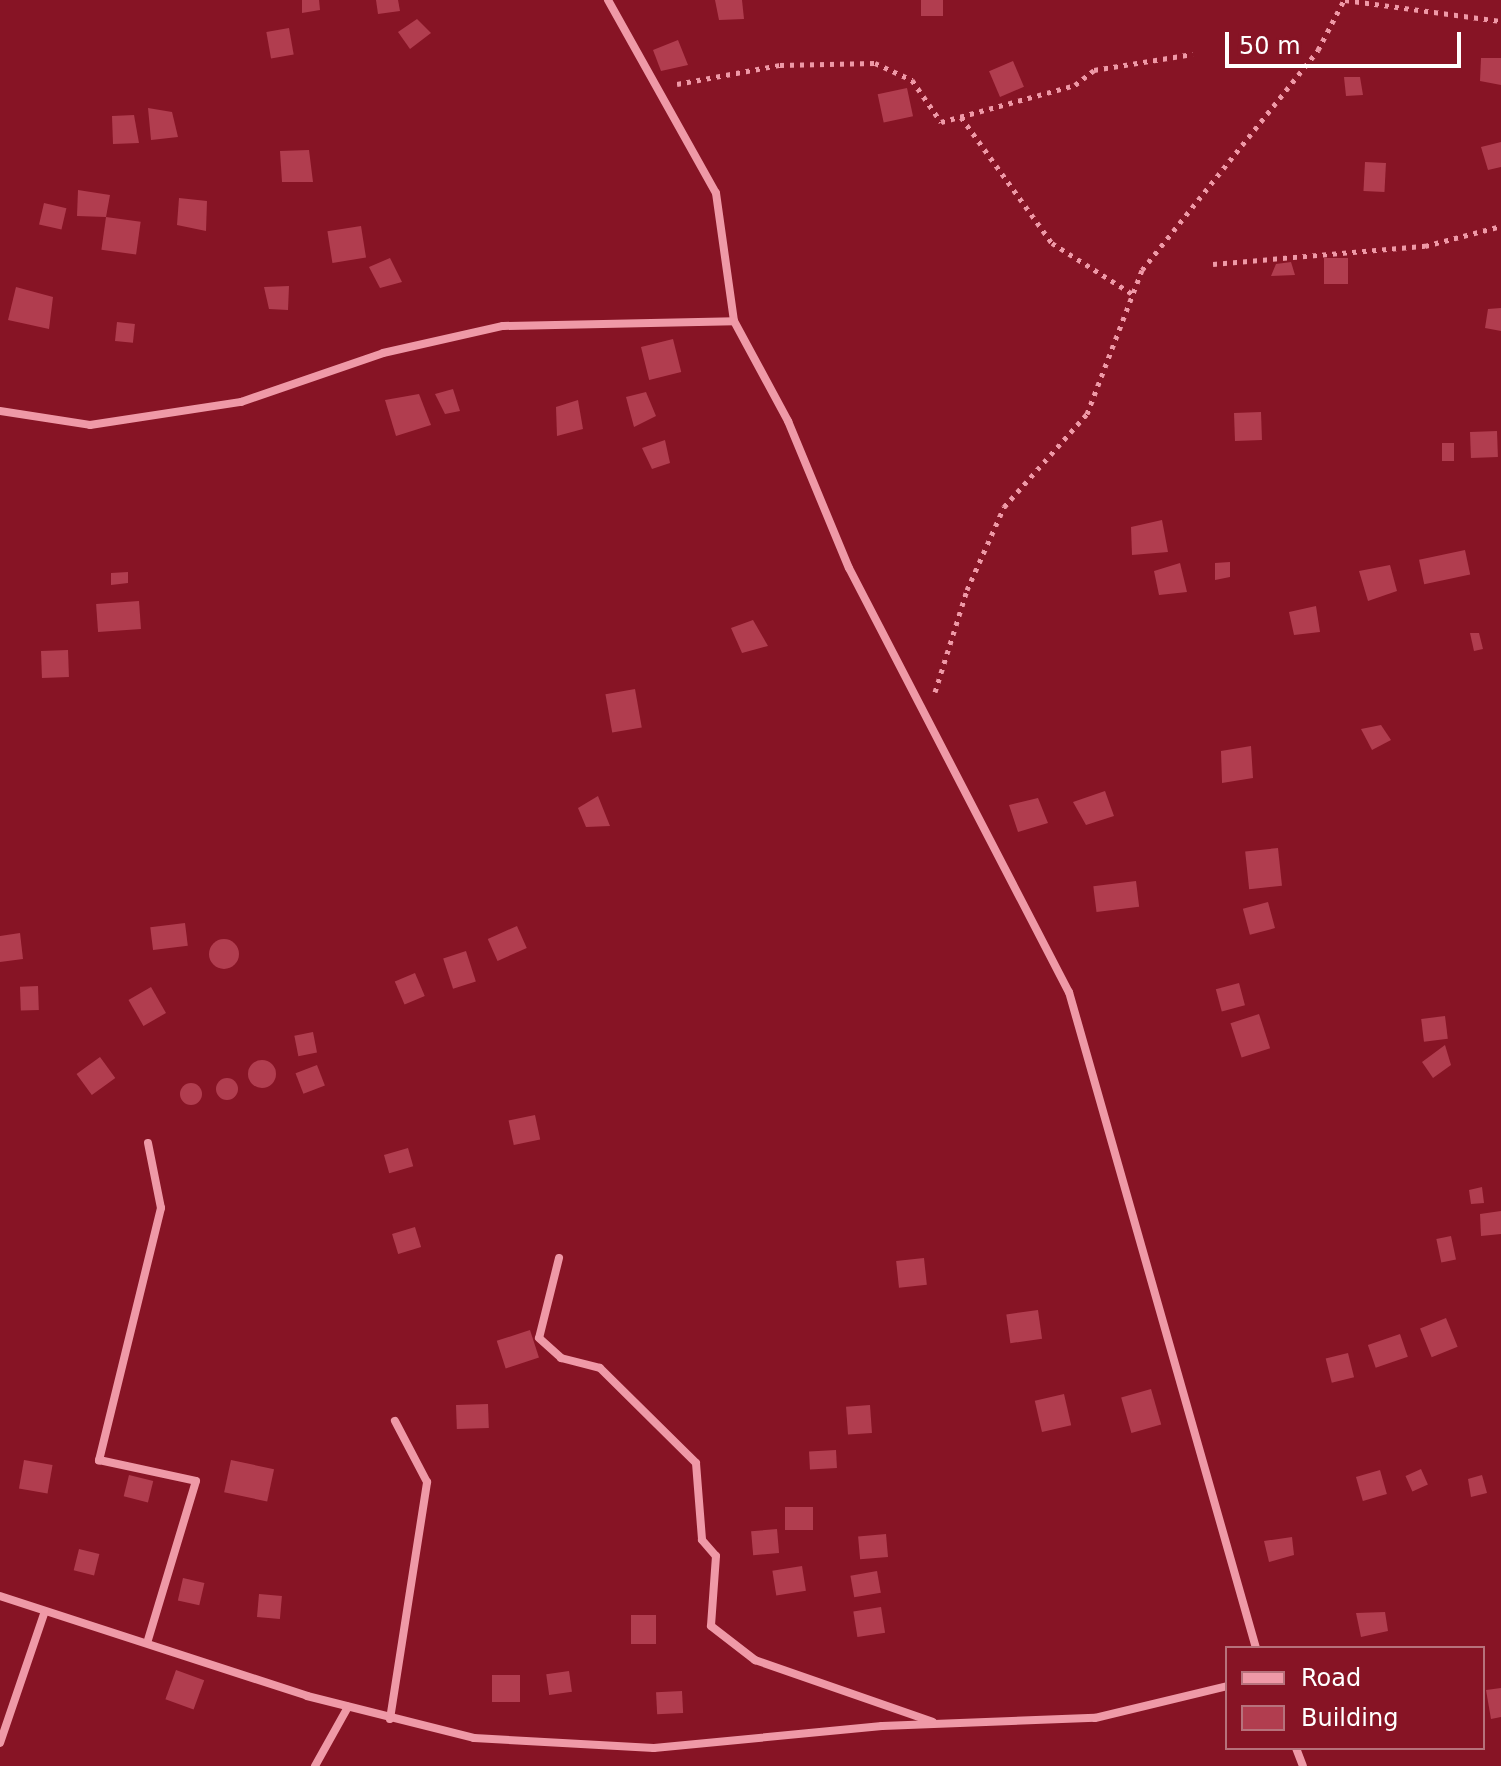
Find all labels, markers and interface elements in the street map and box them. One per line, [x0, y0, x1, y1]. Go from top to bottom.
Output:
scale bar [1229, 16, 1465, 66]
text: 50 m [1239, 32, 1301, 60]
legend [1225, 1646, 1485, 1750]
text: Road [1301, 1664, 1361, 1692]
text: Building [1301, 1704, 1398, 1732]

